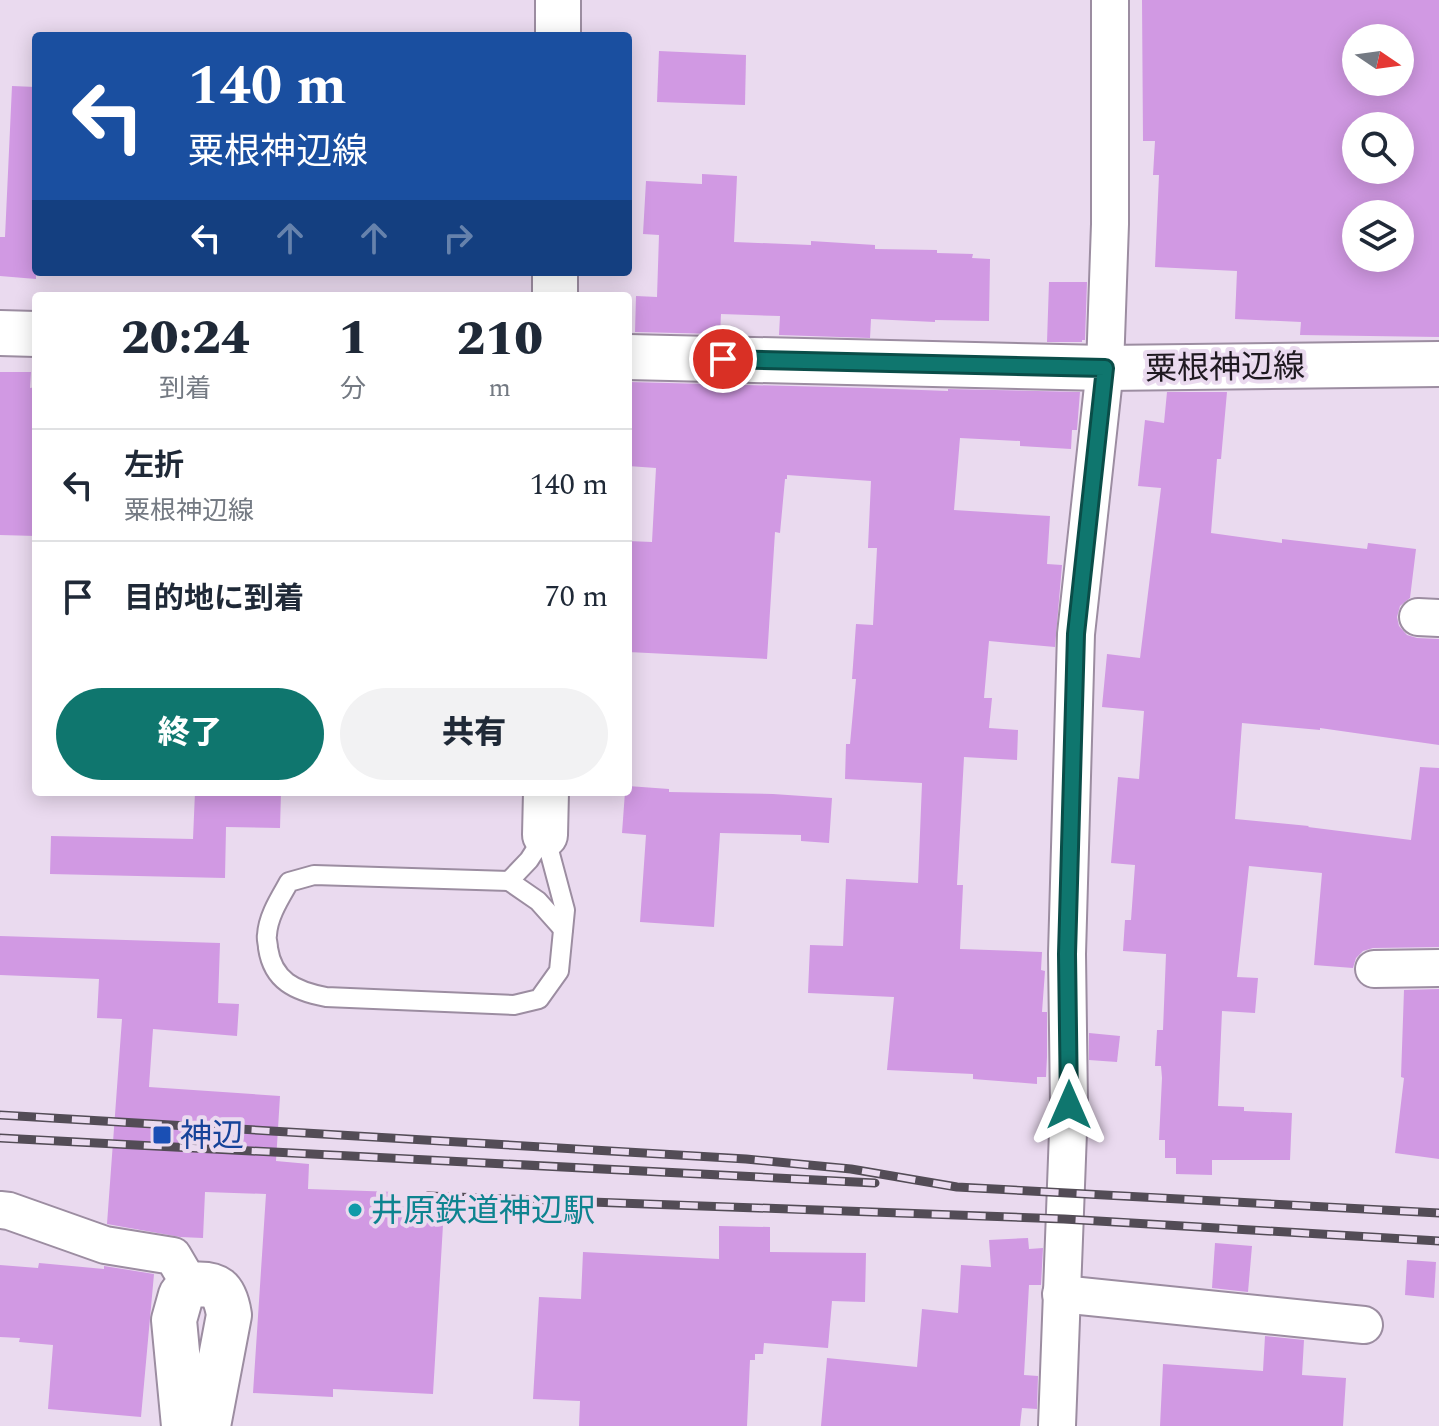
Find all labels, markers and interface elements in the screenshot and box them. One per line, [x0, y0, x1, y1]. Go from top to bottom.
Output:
north arrow [1342, 24, 1414, 96]
map controls [1342, 24, 1414, 272]
text: 140 m [188, 44, 347, 129]
icon: left [56, 64, 160, 168]
button: search [1342, 112, 1414, 184]
text: 粟根神辺線 [188, 125, 368, 180]
button: layers [1342, 200, 1414, 272]
icon: left [184, 216, 228, 260]
icon: ahead [268, 216, 312, 260]
icon: ahead [352, 216, 396, 260]
icon: right [436, 216, 480, 260]
text: 20:24 [121, 302, 250, 375]
text: 1 [339, 302, 368, 375]
text: 210 [457, 303, 543, 376]
pin [689, 325, 757, 393]
icon: arrive [701, 337, 745, 381]
street label: 粟根神辺線 [1145, 343, 1305, 394]
text: m [489, 368, 511, 408]
text: 到着 [159, 369, 211, 409]
text: 分 [340, 369, 366, 409]
text: 左折 [124, 443, 184, 489]
text: 140 m [530, 462, 608, 508]
icon: left [56, 463, 100, 507]
text: 粟根神辺線 [124, 491, 254, 531]
text: 70 m [545, 574, 608, 620]
icon: arrive [56, 575, 100, 619]
text: 目的地に到着 [124, 576, 304, 622]
button: 終了 [56, 688, 324, 780]
button: 共有 [340, 688, 608, 780]
position arrow [1027, 1063, 1111, 1147]
place label: 神辺 [180, 1112, 244, 1161]
marker: 神辺 [151, 1124, 173, 1146]
place label: 井原鉄道神辺駅 [371, 1187, 595, 1236]
marker: 井原鉄道神辺駅 [346, 1201, 364, 1219]

